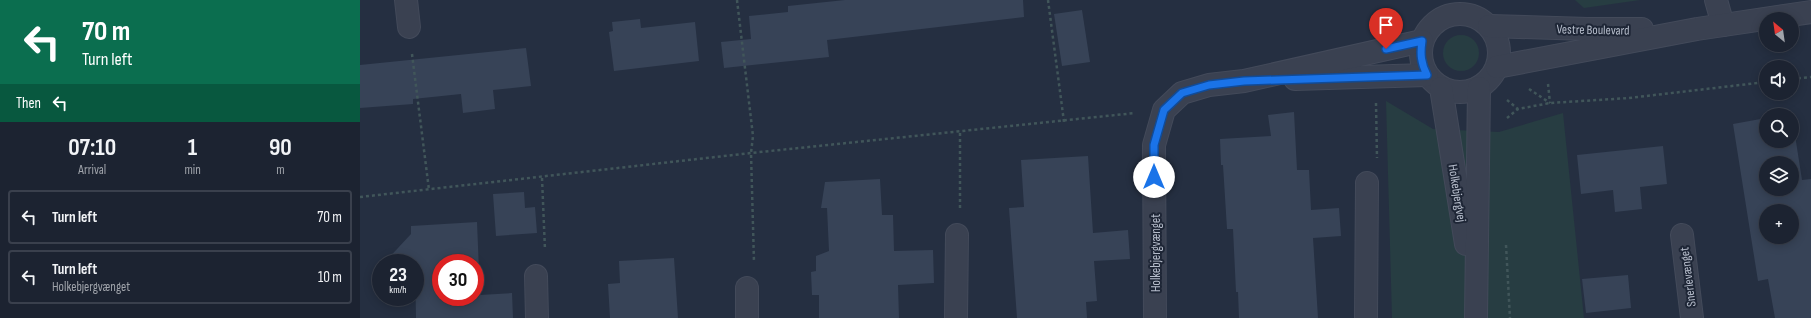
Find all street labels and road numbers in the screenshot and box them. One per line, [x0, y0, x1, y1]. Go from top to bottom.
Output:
street label: Vestre Boulevard [1556, 21, 1630, 39]
street label: Holkebjergvej [1445, 163, 1469, 223]
street label: Holkebjergvænget [1148, 214, 1164, 292]
street label: Snerlevænget [1676, 246, 1700, 308]

